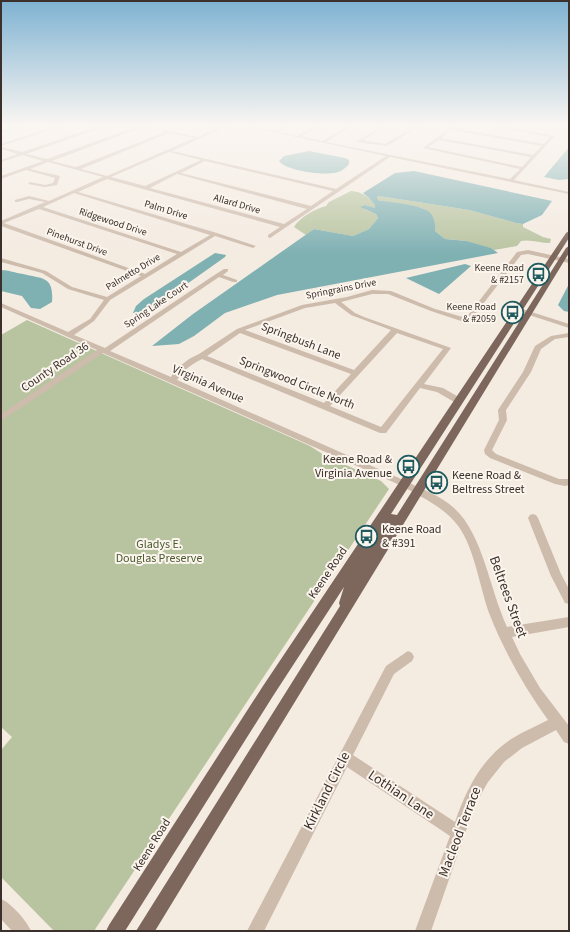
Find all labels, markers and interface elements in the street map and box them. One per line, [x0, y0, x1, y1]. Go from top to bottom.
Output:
street label: Allard Drive [212, 191, 262, 217]
street label: Palm Drive [143, 197, 189, 223]
street label: Ridgewood Drive [77, 204, 149, 240]
street label: Pinehurst Drive [45, 224, 109, 260]
street label: Palmetto Drive [103, 250, 163, 294]
place label: Keene Road & #2157 [474, 261, 524, 287]
bus stop icon: Keene Road & #2157 [526, 261, 552, 287]
street label: Springrains Drive [305, 275, 377, 303]
street label: Spring Lake Court [121, 278, 191, 332]
place label: Keene Road & #2059 [446, 300, 496, 326]
bus stop icon: Keene Road & #2059 [499, 300, 525, 326]
street label: Springbush Lane [259, 318, 343, 364]
street label: County Road 36 [18, 338, 92, 396]
street label: Springwood Circle North [237, 352, 357, 414]
street label: Virginia Avenue [169, 361, 247, 407]
place label: Keene Road & Virginia Avenue [315, 451, 393, 482]
bus stop icon: Keene Road & Virginia Avenue [395, 453, 421, 479]
place label: Keene Road & Beltress Street [452, 467, 525, 498]
bus stop icon: Keene Road & Beltress Street [423, 469, 449, 495]
place label: Keene Road & #391 [382, 521, 441, 552]
bus stop icon: Keene Road & #391 [353, 523, 379, 549]
park label: Gladys E. Douglas Preserve [116, 536, 202, 567]
street label: Keene Road [304, 544, 352, 602]
street label: Beltrees Street [484, 553, 532, 641]
street label: Kirkland Circle [299, 748, 355, 834]
street label: Lothian Lane [364, 766, 438, 824]
street label: Macleod Terrace [434, 784, 486, 880]
street label: Keene Road [129, 815, 175, 875]

